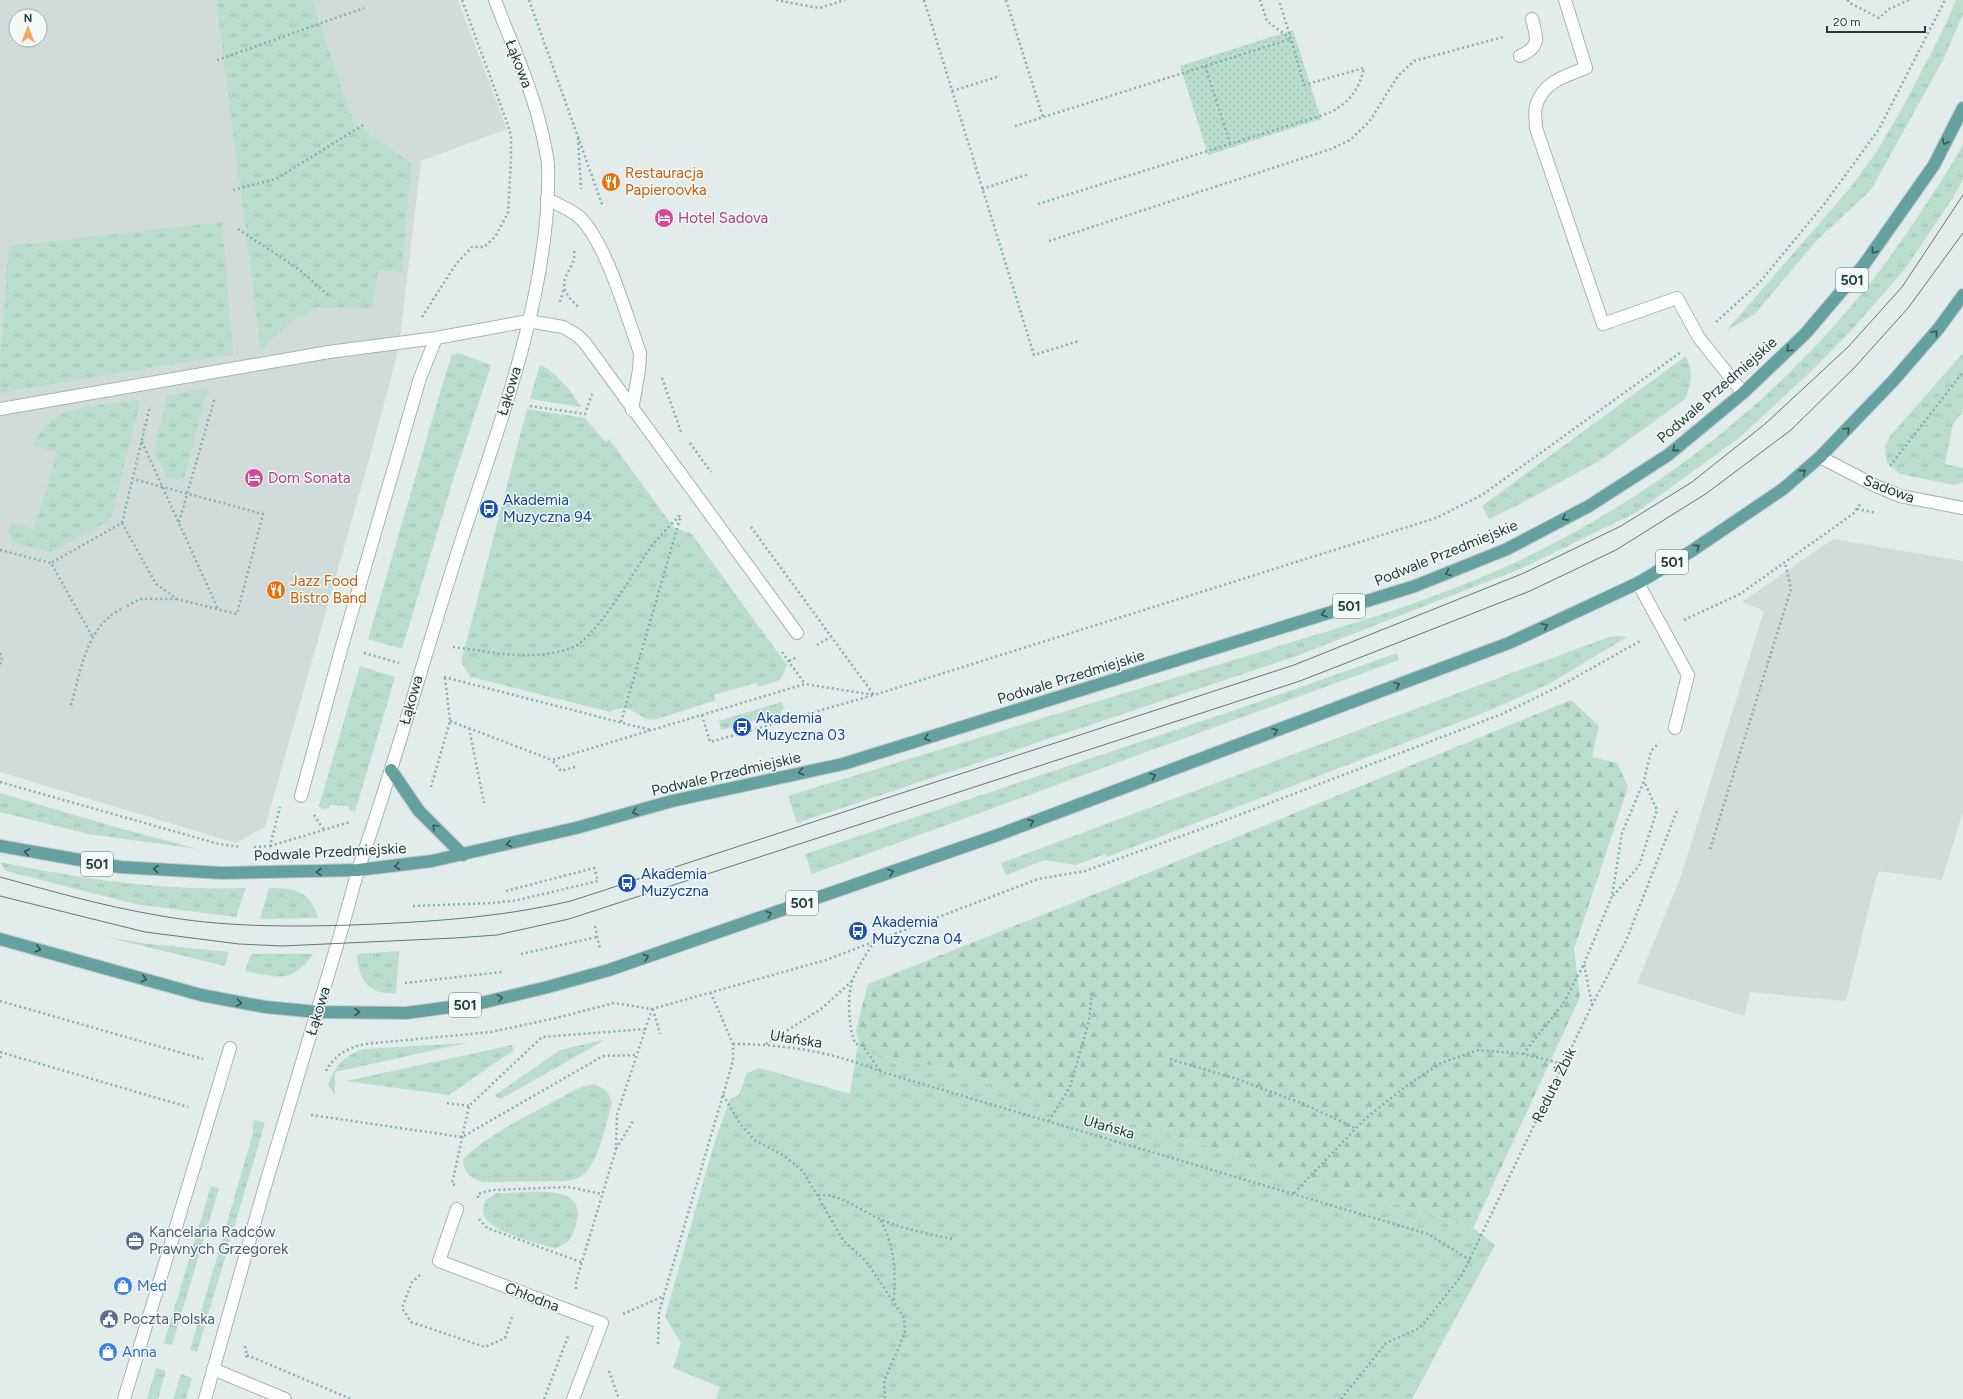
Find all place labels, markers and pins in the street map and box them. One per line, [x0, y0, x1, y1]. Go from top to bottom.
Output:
place label: Restauracja Papieroovka [625, 164, 707, 199]
restaurant icon: Restauracja Papieroovka [600, 171, 622, 193]
hotel icon: Hotel Sadova [653, 207, 675, 229]
place label: Hotel Sadova [678, 209, 768, 227]
hotel icon: Dom Sonata [243, 467, 265, 489]
place label: Dom Sonata [268, 469, 351, 487]
place label: Akademia Muzyczna 94 [503, 491, 592, 526]
bus stop icon: Akademia Muzyczna 94 [478, 498, 500, 520]
place label: Jazz Food Bistro Band [290, 572, 367, 607]
restaurant icon: Jazz Food Bistro Band [265, 579, 287, 601]
place label: Akademia Muzyczna 03 [756, 709, 845, 744]
bus stop icon: Akademia Muzyczna 03 [731, 716, 753, 738]
place label: Akademia Muzyczna [641, 865, 709, 900]
bus stop icon: Akademia Muzyczna [616, 872, 638, 894]
place label: Akademia Muzyczna 04 [872, 913, 962, 948]
bus stop icon: Akademia Muzyczna 04 [847, 920, 869, 942]
place label: Kancelaria Radców Prawnych Grzegorek [149, 1223, 289, 1258]
office icon: Kancelaria Radców Prawnych Grzegorek [124, 1230, 146, 1252]
shop icon: Med [112, 1275, 134, 1297]
place label: Med [137, 1277, 167, 1295]
public building icon: Poczta Polska [98, 1308, 120, 1330]
place label: Poczta Polska [123, 1310, 215, 1328]
shop icon: Anna [97, 1341, 119, 1363]
place label: Anna [122, 1343, 157, 1361]

